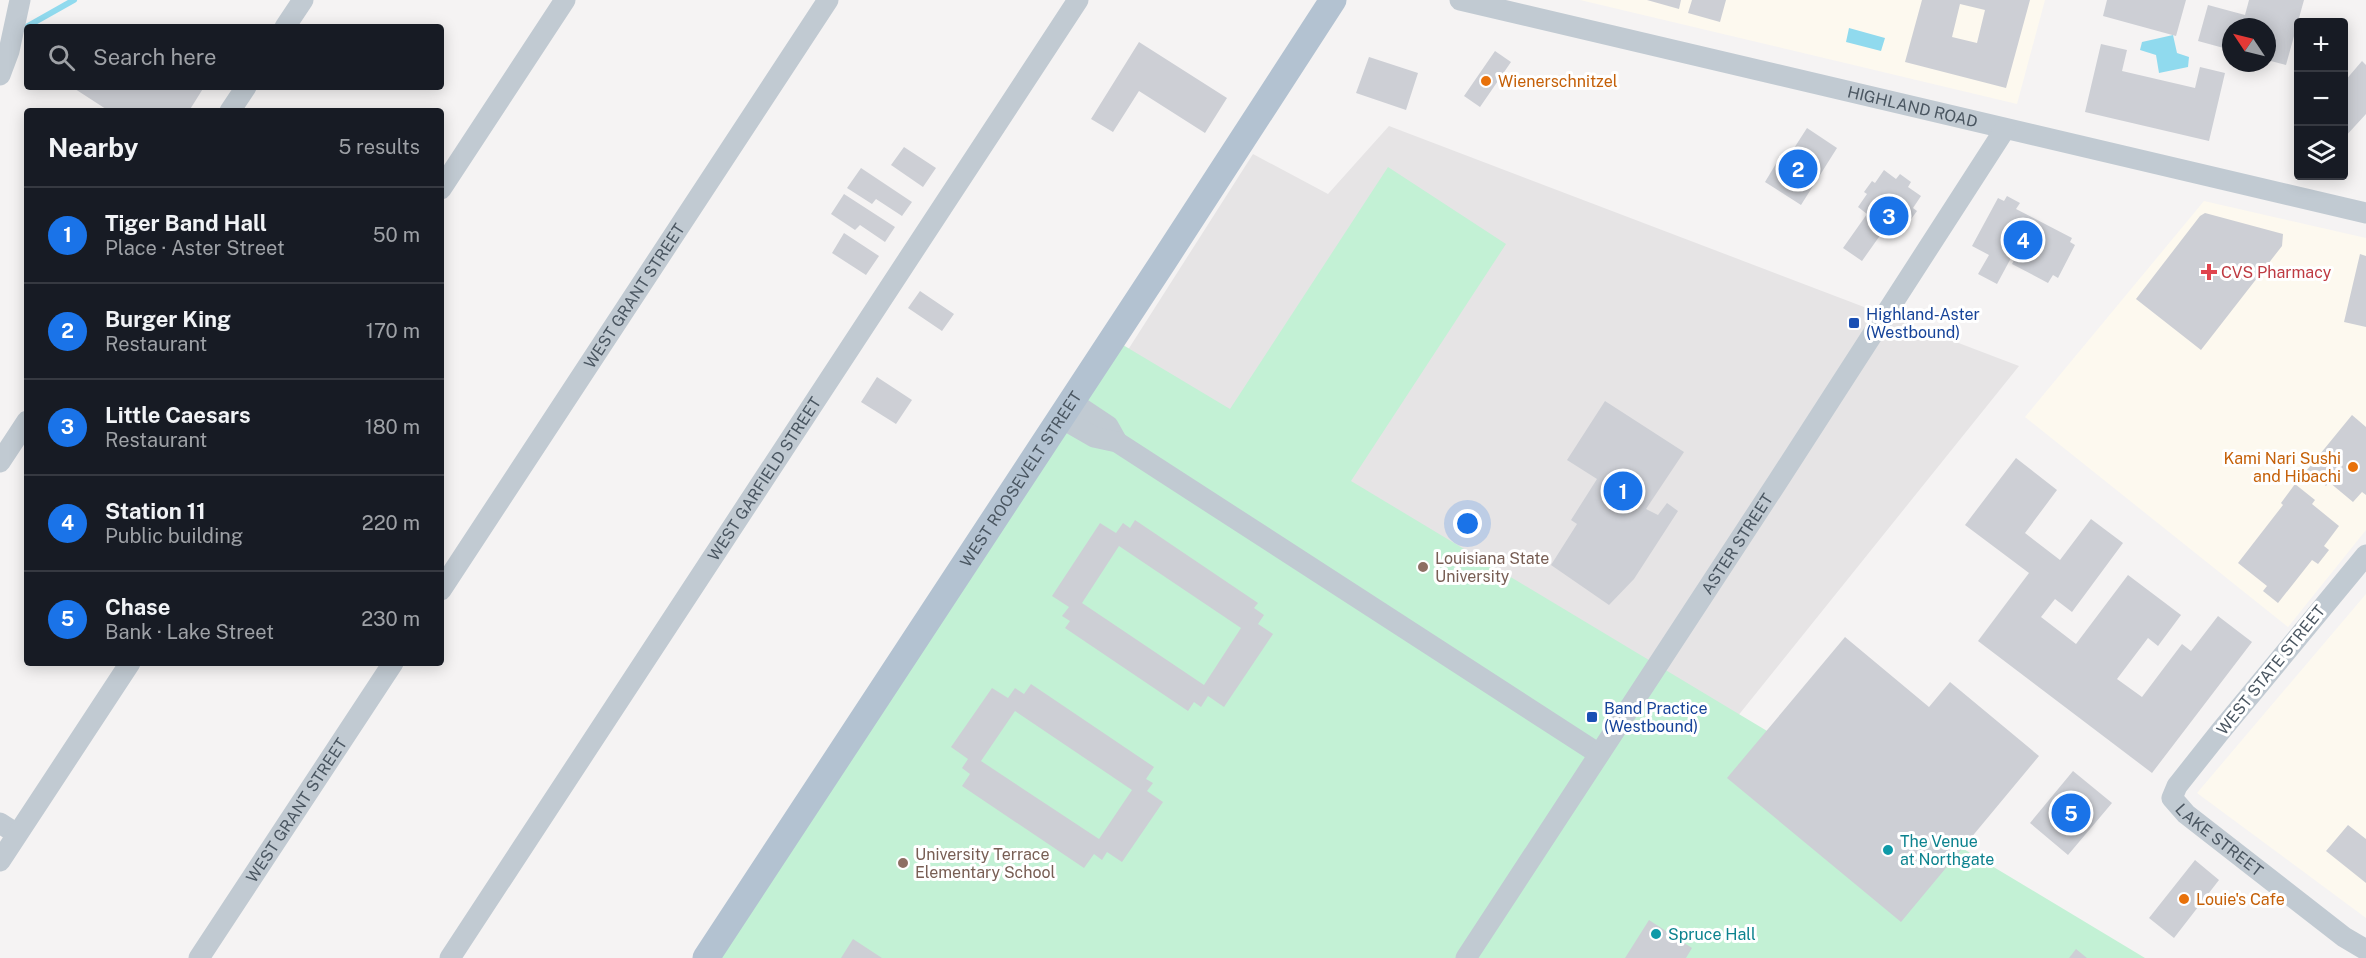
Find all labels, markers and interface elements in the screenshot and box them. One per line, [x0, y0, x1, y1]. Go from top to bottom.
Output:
north arrow [2222, 18, 2276, 72]
map controls [2294, 18, 2348, 180]
button: + [2294, 18, 2348, 72]
search box [24, 24, 444, 90]
icon: search [45, 41, 78, 74]
text: Search here [93, 44, 217, 70]
place label: Wienerschnitzel [1498, 72, 1618, 91]
button: − [2294, 72, 2348, 126]
marker: Wienerschnitzel [1479, 74, 1493, 88]
street label: HIGHLAND ROAD [1846, 82, 1980, 131]
button: layers [2294, 126, 2348, 180]
text: Nearby [48, 132, 138, 163]
text: 5 results [338, 135, 420, 159]
pin: 2 [1778, 146, 1818, 192]
pin: 3 [1870, 194, 1908, 238]
text: Tiger Band Hall [105, 210, 267, 236]
pin: 4 [2004, 218, 2042, 262]
street label: WEST GRANT STREET [580, 219, 689, 372]
text: 1 [63, 223, 72, 247]
text: 50 m [373, 223, 420, 247]
text: Place · Aster Street [105, 236, 285, 260]
place label: CVS Pharmacy [2221, 263, 2332, 282]
marker: CVS Pharmacy [2202, 265, 2216, 279]
place label: Highland-Aster (Westbound) [1866, 305, 1980, 342]
text: Burger King [105, 306, 231, 332]
marker: Highland-Aster (Westbound) [1847, 316, 1861, 330]
text: 2 [61, 319, 74, 343]
text: 170 m [366, 319, 420, 343]
text: Restaurant [105, 332, 207, 356]
street label: WEST ROOSEVELT STREET [956, 387, 1085, 570]
street label: WEST GARFIELD STREET [704, 393, 825, 564]
text: Little Caesars [105, 402, 251, 428]
text: 3 [61, 415, 74, 439]
text: 180 m [365, 415, 420, 439]
text: Restaurant [105, 428, 207, 452]
place label: Kami Nari Sushi and Hibachi [2223, 449, 2341, 486]
marker: Kami Nari Sushi and Hibachi [2346, 460, 2360, 474]
pin: 1 [1604, 468, 1642, 514]
street label: ASTER STREET [1697, 489, 1777, 598]
text: Station 11 [105, 498, 206, 524]
your location [1453, 509, 1482, 538]
text: 4 [61, 511, 74, 535]
text: 220 m [362, 511, 420, 535]
text: Public building [105, 524, 243, 548]
place label: Louisiana State University [1435, 549, 1549, 586]
marker: Louisiana State University [1416, 560, 1430, 574]
text: Chase [105, 594, 170, 620]
street label: WEST STATE STREET [2213, 601, 2329, 739]
text: 5 [61, 607, 74, 631]
text: 230 m [361, 607, 420, 631]
text: Bank · Lake Street [105, 620, 274, 644]
place label: Band Practice (Westbound) [1604, 699, 1707, 736]
marker: Band Practice (Westbound) [1585, 710, 1599, 724]
street label: WEST GRANT STREET [242, 734, 351, 886]
pin: 5 [2052, 790, 2090, 836]
street label: LAKE STREET [2172, 800, 2267, 880]
place label: The Venue at Northgate [1900, 832, 1994, 869]
marker: The Venue at Northgate [1881, 843, 1895, 857]
place label: University Terrace Elementary School [915, 845, 1056, 882]
marker: University Terrace Elementary School [896, 856, 910, 870]
place label: Louie's Cafe [2196, 890, 2285, 909]
marker: Louie's Cafe [2177, 892, 2191, 906]
place label: Spruce Hall [1668, 925, 1756, 944]
marker: Spruce Hall [1649, 927, 1663, 941]

